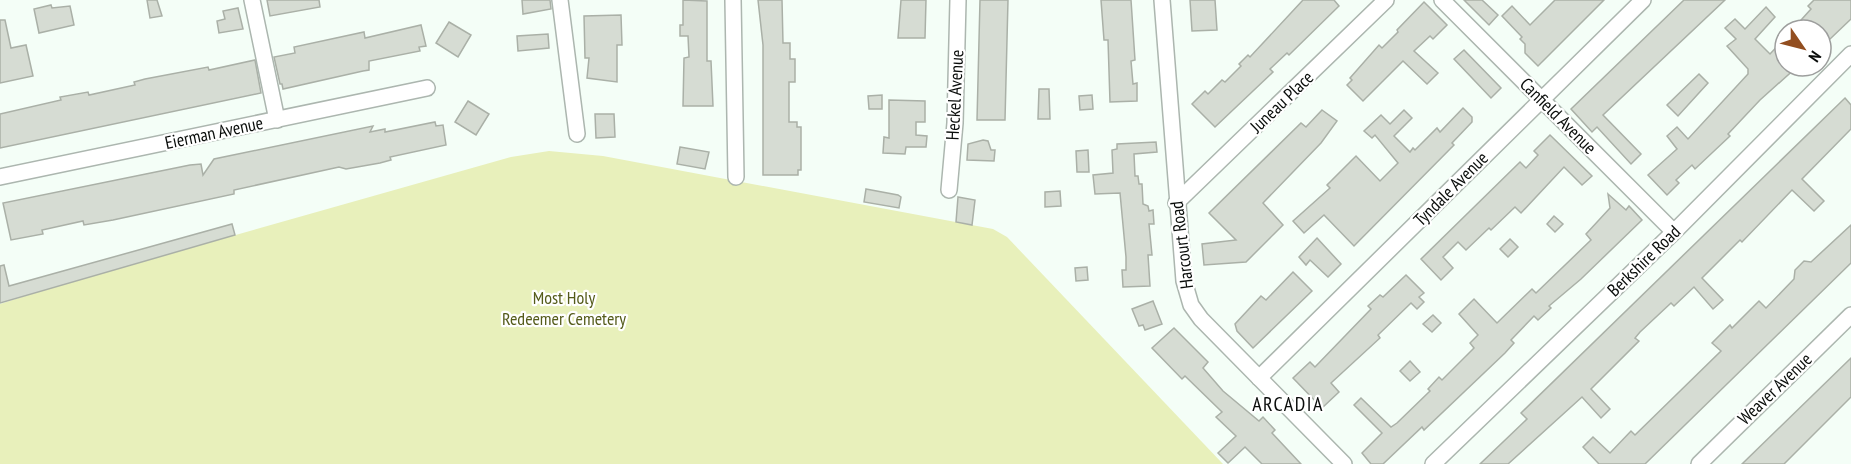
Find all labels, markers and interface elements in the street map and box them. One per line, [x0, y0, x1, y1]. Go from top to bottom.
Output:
north arrow [1773, 18, 1833, 78]
text: N [1805, 47, 1826, 66]
street label: Heckel Avenue [941, 49, 968, 141]
street label: Juneau Place [1244, 66, 1318, 138]
street label: Canfield Avenue [1515, 72, 1602, 159]
street label: Eierman Avenue [163, 111, 265, 154]
street label: Tyndale Avenue [1408, 146, 1493, 231]
street label: Harcourt Road [1165, 200, 1198, 290]
street label: Berkshire Road [1602, 220, 1685, 301]
park label: Most Holy Redeemer Cemetery [502, 286, 626, 330]
street label: Weaver Avenue [1733, 348, 1817, 430]
district label: ARCADIA [1252, 391, 1324, 417]

